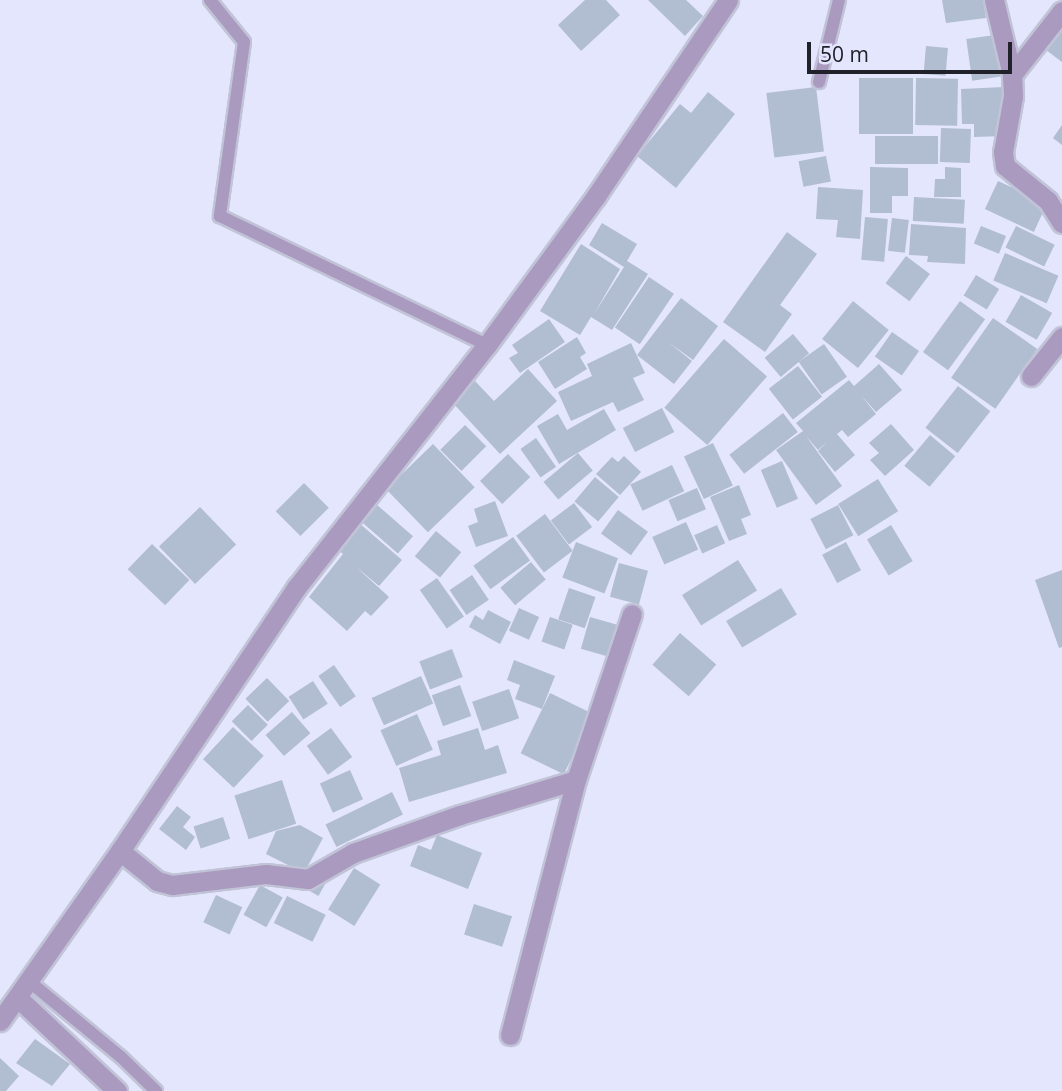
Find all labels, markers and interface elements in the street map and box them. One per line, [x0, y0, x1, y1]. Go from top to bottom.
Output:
scale bar [810, 28, 1015, 72]
text: 50 m [820, 40, 869, 68]

